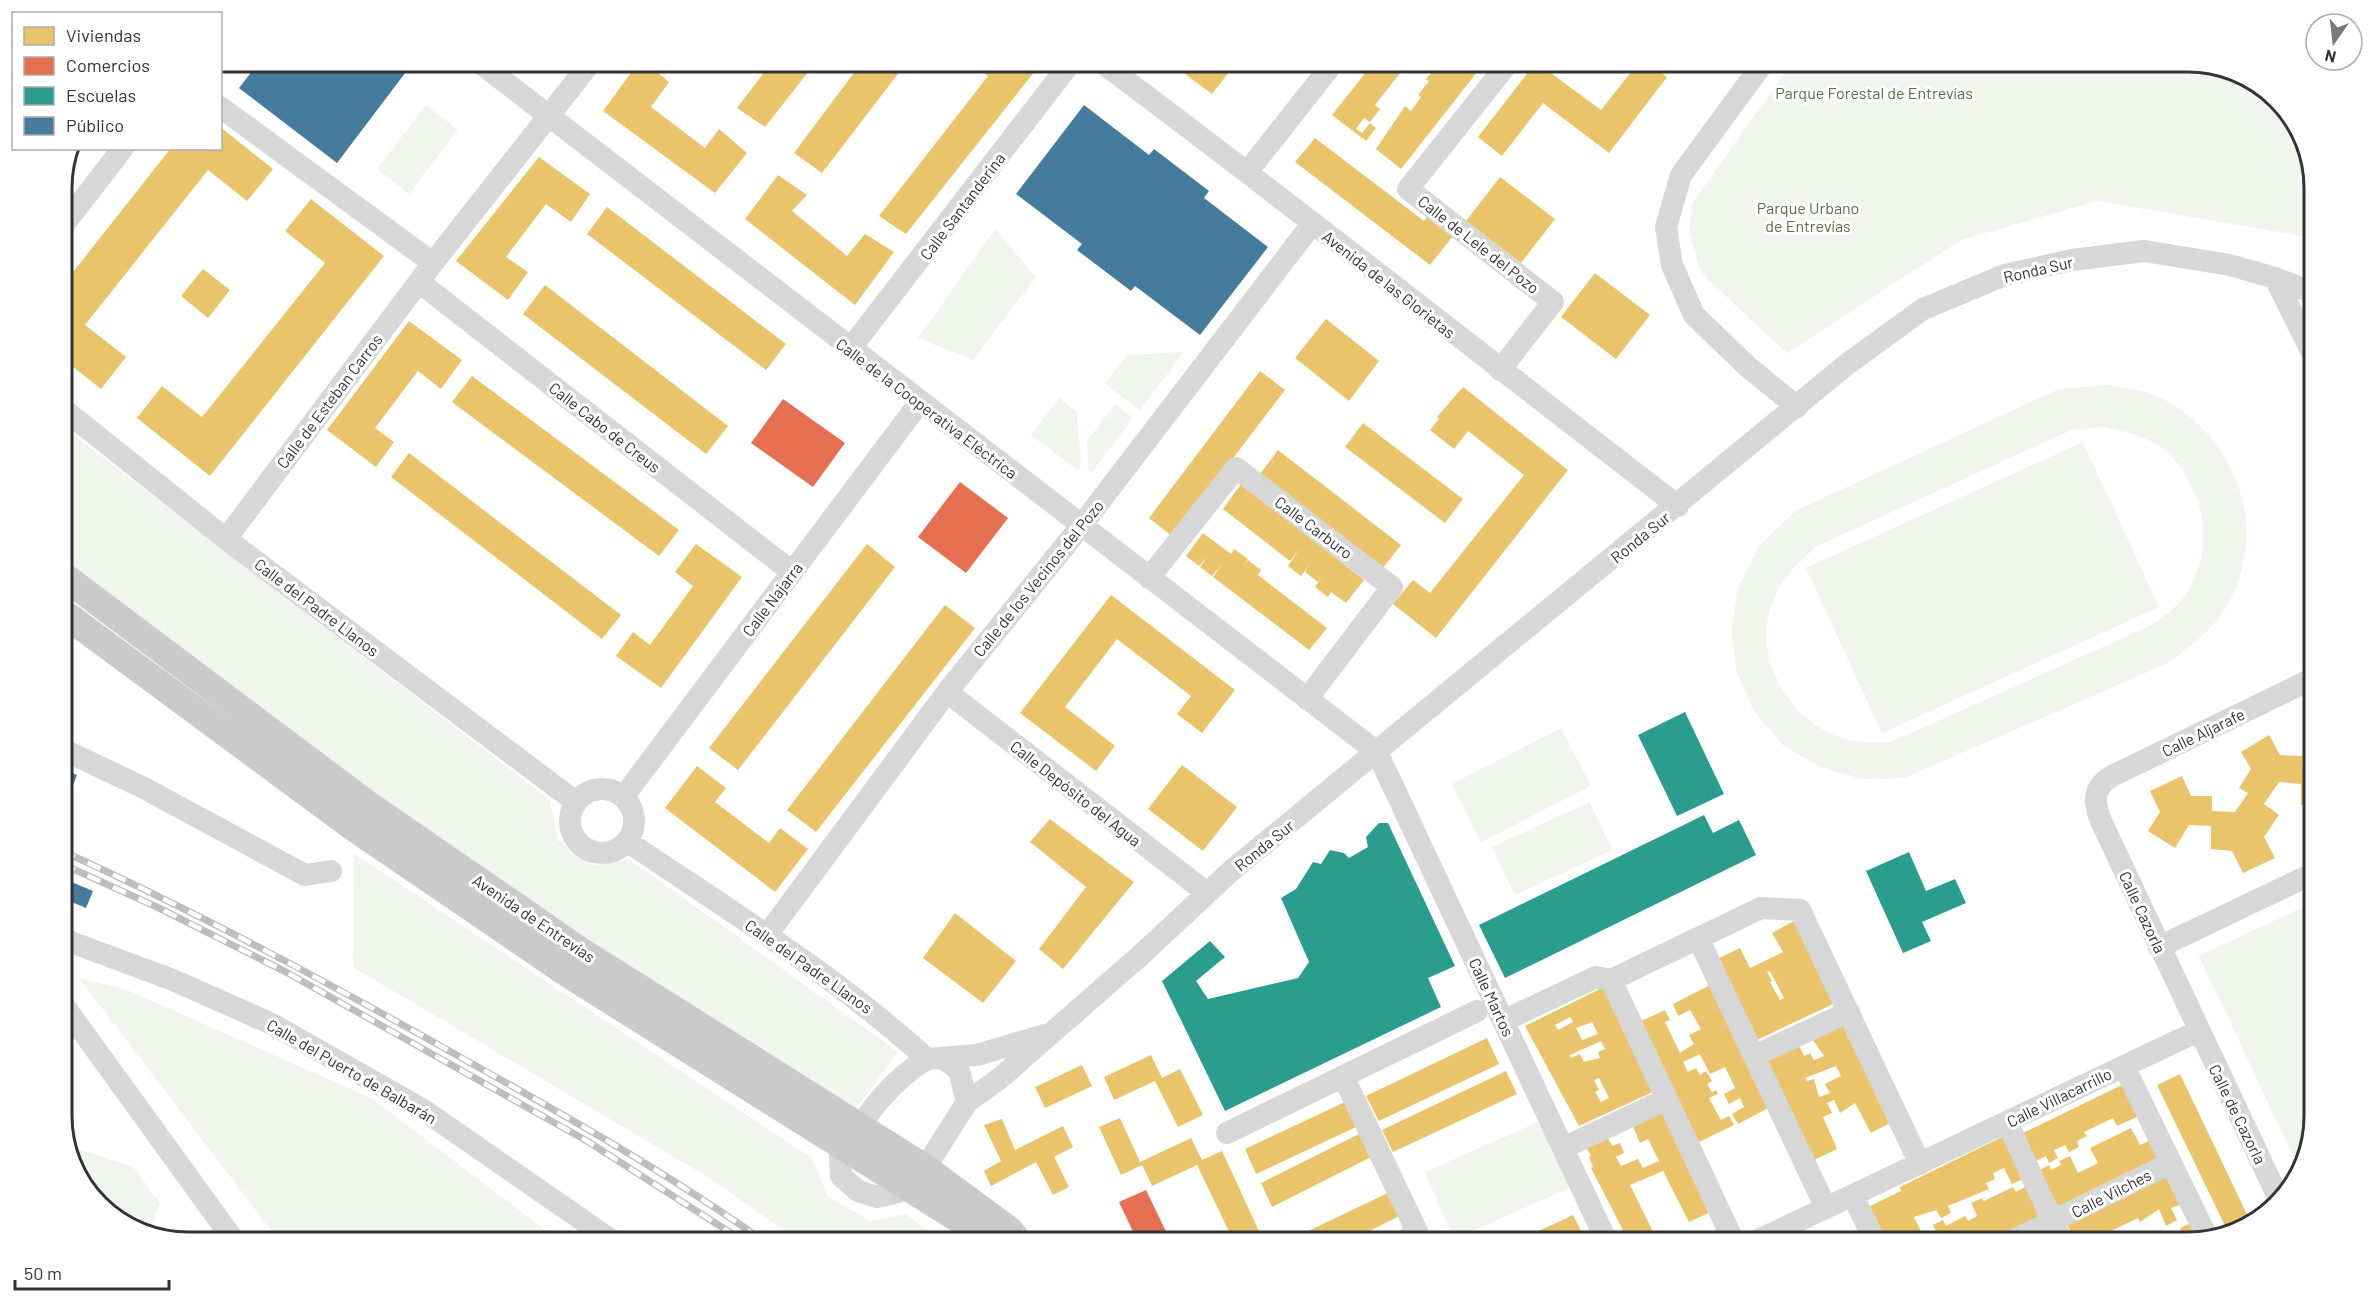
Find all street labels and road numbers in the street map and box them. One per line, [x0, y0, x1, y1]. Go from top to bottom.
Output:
street label: Calle Santanderina [915, 149, 1009, 263]
street label: Calle de Lele del Pozo [1415, 191, 1543, 297]
street label: Avenida de las Glorietas [1319, 226, 1459, 342]
street label: Ronda Sur [2001, 252, 2075, 286]
street label: Calle de Esteban Carros [272, 330, 386, 472]
street label: Calle de la Cooperativa Eléctrica [833, 334, 1021, 482]
street label: Calle Cabo de Creus [546, 378, 664, 476]
street label: Calle Carburo [1271, 492, 1357, 562]
street label: Calle de los Vecinos del Pozo [969, 496, 1107, 660]
street label: Ronda Sur [1606, 507, 1674, 567]
street label: Calle del Padre Llanos [251, 554, 383, 660]
street label: Calle Najarra [738, 558, 806, 640]
street label: Calle Aljarafe [2159, 704, 2247, 760]
street label: Calle Depósito del Agua [1007, 736, 1145, 850]
street label: Ronda Sur [1230, 815, 1298, 875]
street label: Calle Cazorla [2116, 868, 2170, 956]
street label: Avenida de Entrevías [469, 870, 599, 966]
street label: Calle del Padre Llanos [742, 915, 876, 1017]
street label: Calle Martos [1466, 955, 1518, 1039]
street label: Calle del Puerto de Balbarán [264, 1015, 440, 1127]
street label: Calle de Cazorla [2206, 1061, 2270, 1167]
street label: Calle Villacarrillo [2004, 1063, 2114, 1131]
street label: Calle Vilches [2068, 1165, 2154, 1221]

